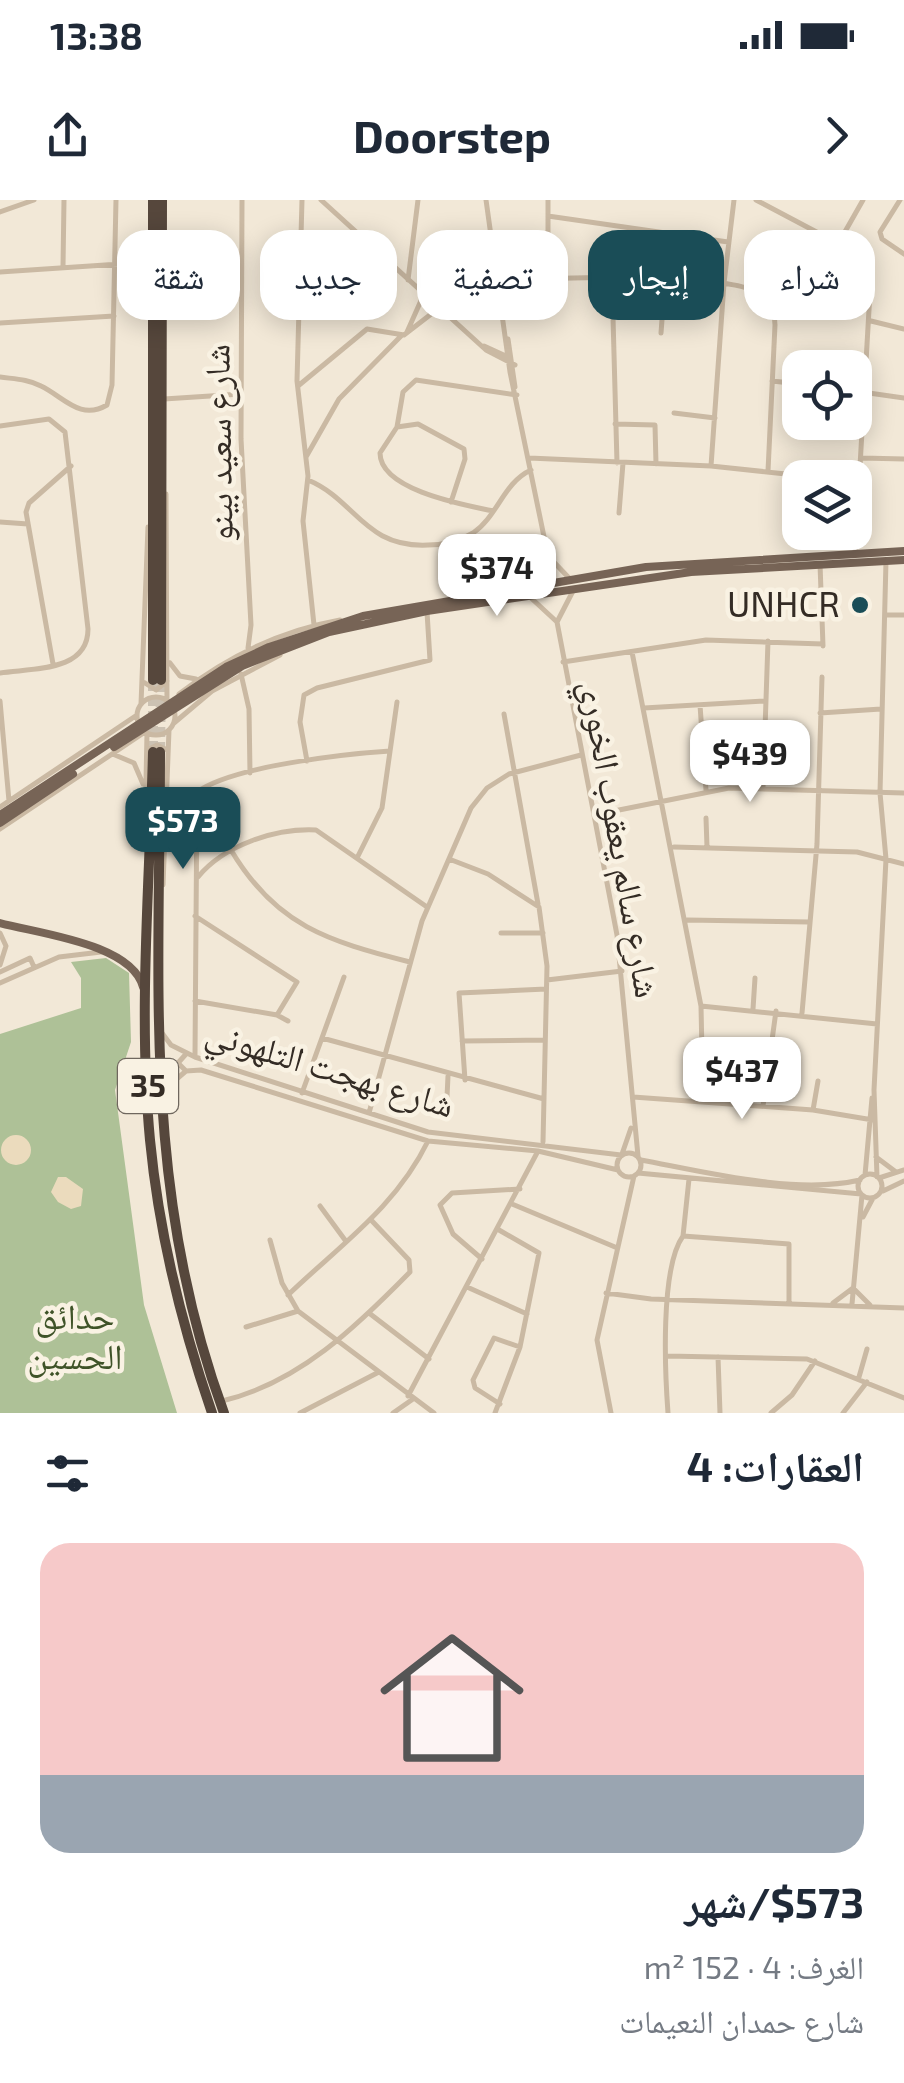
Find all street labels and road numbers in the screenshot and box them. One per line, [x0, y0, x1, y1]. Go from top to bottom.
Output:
street label: شارع سعيد بينو [194, 344, 243, 542]
street label: شارع سالم يعقوب الخوري [565, 677, 671, 1002]
street label: شارع بهجت التلهوني [199, 1009, 460, 1133]
road number: 35 [118, 1059, 178, 1113]

